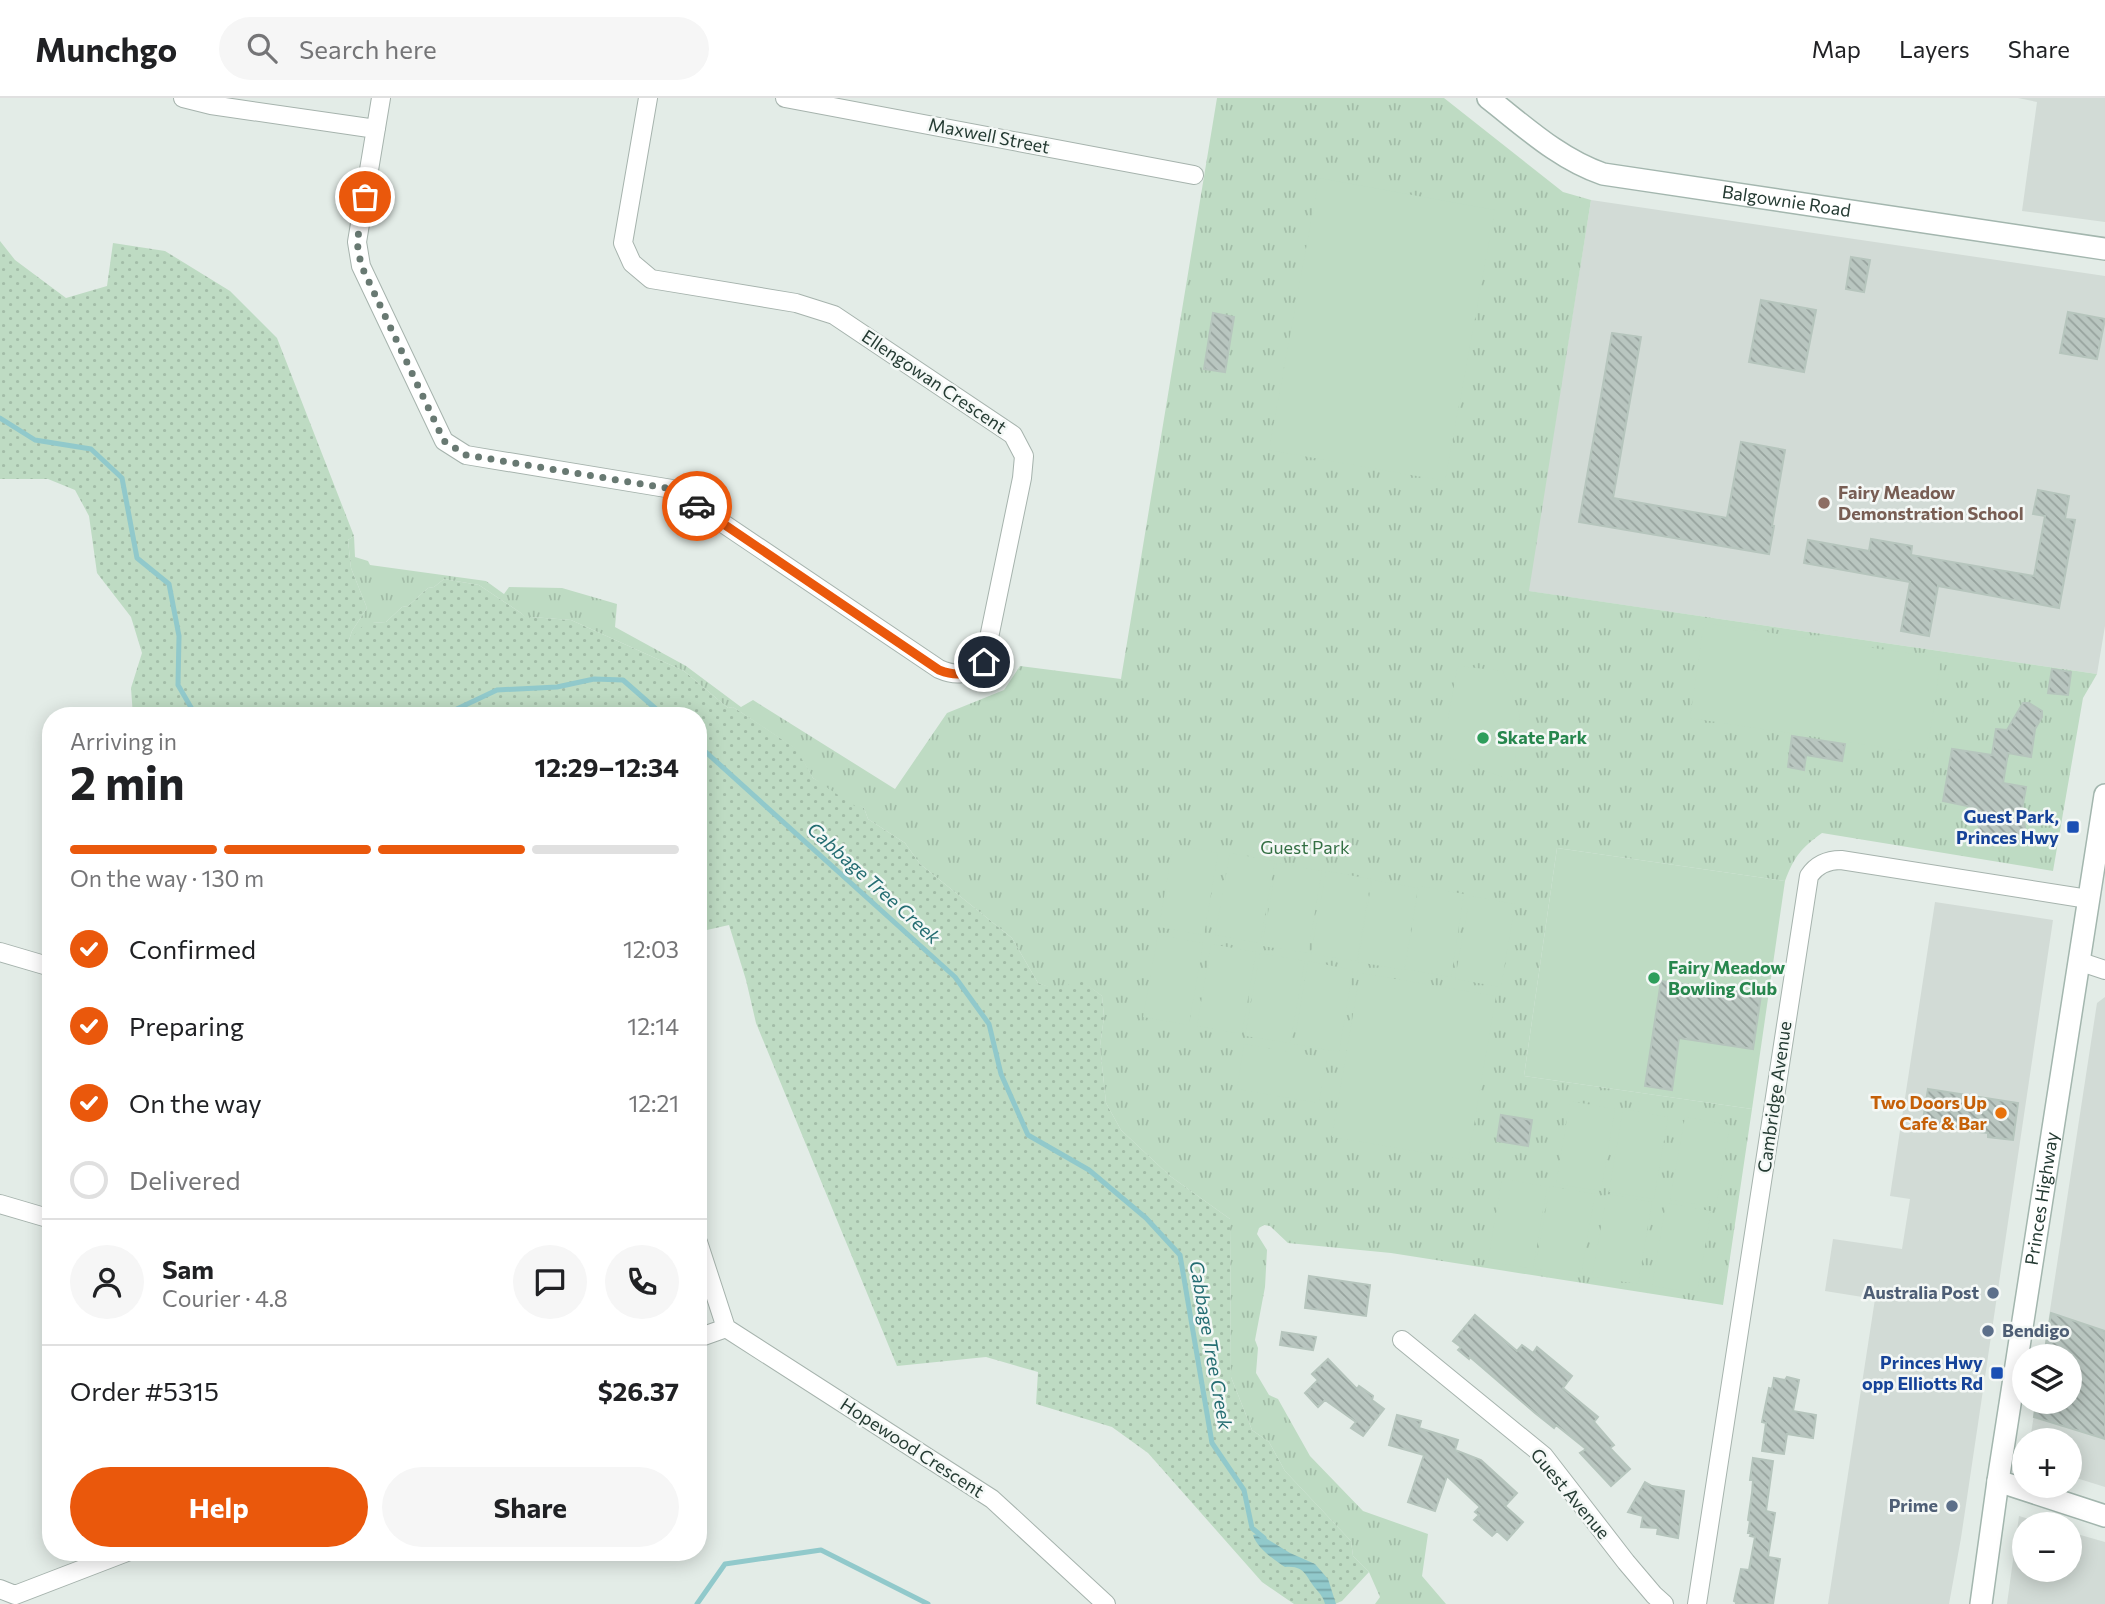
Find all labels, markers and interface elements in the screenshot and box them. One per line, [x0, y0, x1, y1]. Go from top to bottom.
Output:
search box [219, 17, 709, 80]
text: Munchgo [35, 28, 177, 69]
icon: search [243, 29, 281, 67]
text: Search here [299, 33, 437, 64]
text: Map [1812, 34, 1861, 63]
text: Layers [1899, 34, 1970, 63]
text: Share [2008, 34, 2070, 63]
street label: Maxwell Street [927, 112, 1052, 158]
pin [335, 167, 395, 227]
icon: bag [346, 178, 384, 216]
street label: Balgownie Road [1721, 180, 1852, 221]
street label: Ellengowan Crescent [858, 325, 1011, 438]
courier [662, 471, 732, 541]
place label: Fairy Meadow Demonstration School [1838, 481, 2024, 524]
icon: car [678, 487, 716, 525]
marker: Fairy Meadow Demonstration School [1816, 495, 1832, 511]
pin [954, 632, 1014, 692]
icon: home [965, 643, 1003, 681]
place label: Skate Park [1497, 726, 1588, 748]
text: Arriving in [70, 727, 177, 755]
marker: Skate Park [1475, 730, 1491, 746]
text: 12:29–12:34 [534, 751, 679, 782]
text: 2 min [70, 753, 185, 809]
place label: Guest Park, Princes Hwy [1956, 805, 2059, 848]
water label: Cabbage Tree Creek [803, 817, 946, 949]
marker: Guest Park, Princes Hwy [2065, 819, 2081, 835]
park label: Guest Park [1260, 836, 1350, 858]
text: On the way · 130 m [70, 864, 264, 892]
icon: check [70, 930, 108, 968]
text: Confirmed [129, 933, 256, 964]
text: 12:03 [623, 935, 679, 963]
place label: Fairy Meadow Bowling Club [1668, 956, 1785, 999]
marker: Fairy Meadow Bowling Club [1646, 970, 1662, 986]
icon: check [70, 1007, 108, 1045]
text: Preparing [129, 1010, 244, 1041]
text: 12:14 [627, 1012, 679, 1040]
street label: Cambridge Avenue [1752, 1020, 1796, 1174]
icon: check [70, 1084, 108, 1122]
text: On the way [129, 1087, 262, 1118]
text: 12:21 [628, 1089, 679, 1117]
place label: Two Doors Up Cafe & Bar [1870, 1091, 1988, 1134]
marker: Two Doors Up Cafe & Bar [1993, 1105, 2009, 1121]
street label: Princes Highway [2020, 1130, 2062, 1266]
text: Delivered [129, 1164, 240, 1195]
button: person [70, 1245, 144, 1319]
button: chat [513, 1245, 587, 1319]
button: phone [605, 1245, 679, 1319]
text: Sam [162, 1253, 214, 1284]
water label: Cabbage Tree Creek [1185, 1259, 1238, 1432]
place label: Australia Post [1863, 1281, 1979, 1303]
text: Courier · 4.8 [162, 1284, 288, 1312]
marker: Australia Post [1985, 1285, 2001, 1301]
place label: Bendigo [2002, 1319, 2070, 1341]
marker: Bendigo [1980, 1323, 1996, 1339]
map controls [2012, 1344, 2082, 1582]
button: layers [2012, 1344, 2082, 1414]
place label: Princes Hwy opp Elliotts Rd [1862, 1351, 1983, 1394]
marker: Princes Hwy opp Elliotts Rd [1989, 1365, 2005, 1381]
text: Order #5315 [70, 1375, 219, 1406]
text: $26.37 [598, 1375, 679, 1406]
street label: Hopewood Crescent [837, 1393, 988, 1502]
button: + [2012, 1428, 2082, 1498]
street label: Guest Avenue [1526, 1443, 1615, 1543]
button: Help [70, 1467, 368, 1547]
button: Share [382, 1467, 679, 1547]
place label: Prime [1889, 1494, 1938, 1516]
marker: Prime [1944, 1498, 1960, 1514]
button: − [2012, 1512, 2082, 1582]

